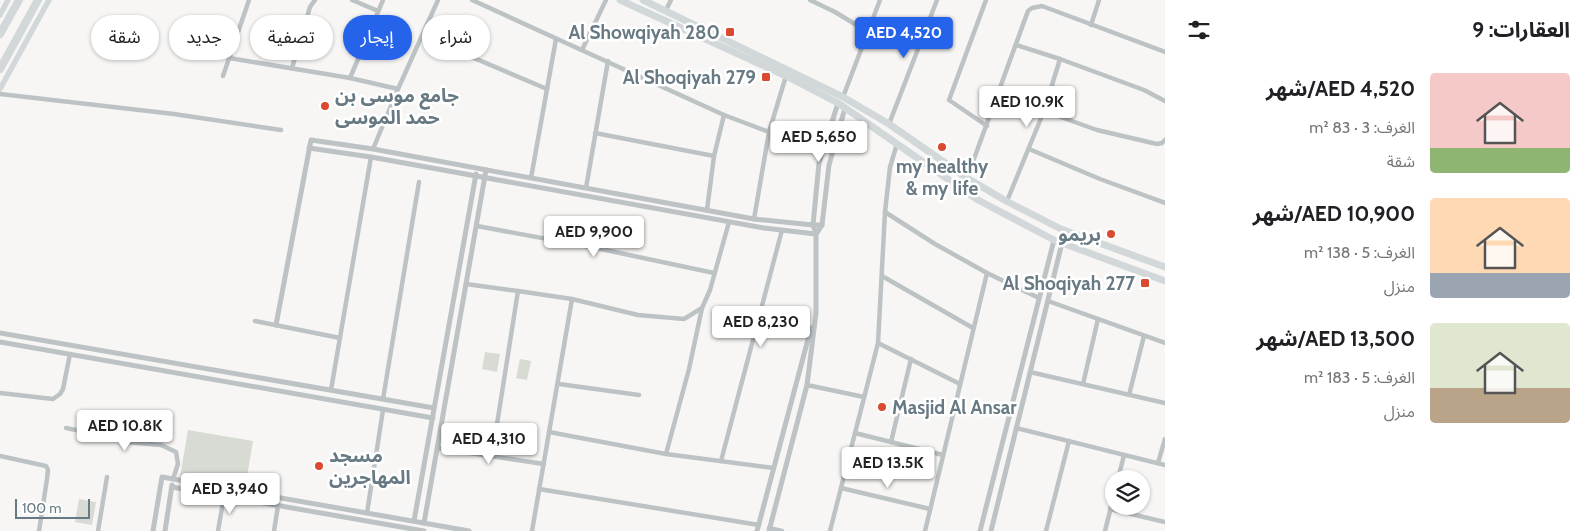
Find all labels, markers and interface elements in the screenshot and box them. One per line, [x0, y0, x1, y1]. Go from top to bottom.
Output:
chip: شقة [91, 15, 159, 60]
chip: جديد [169, 15, 240, 60]
chip: تصفية [250, 15, 333, 60]
chip: إيجار [343, 15, 412, 60]
chip: شراء [422, 15, 490, 60]
icon: filters [1185, 16, 1213, 44]
pin: AED 4,520 [847, 17, 961, 59]
text: العقارات: 9 [1472, 17, 1570, 42]
place label: Al Showqiyah 280 [569, 21, 720, 44]
text: AED 4,520 [866, 23, 942, 42]
marker: Al Showqiyah 280 [724, 26, 736, 38]
place label: Al Shoqiyah 279 [623, 66, 756, 89]
marker: Al Shoqiyah 279 [760, 71, 772, 83]
text: AED 4,520/شهر [1266, 76, 1415, 101]
place label: جامع موسى بن حمد الموسى [335, 84, 459, 129]
pin: AED 10.9K [970, 86, 1084, 128]
text: AED 10.9K [990, 92, 1064, 111]
icon: home [1470, 93, 1530, 153]
marker: جامع موسى بن حمد الموسى [319, 100, 331, 112]
text: الغرف: 3 · 83 m² [1309, 118, 1415, 137]
pin: AED 5,650 [762, 120, 876, 163]
text: AED 5,650 [781, 127, 857, 146]
marker: my healthy & my life [936, 141, 948, 153]
text: شقة [1387, 152, 1415, 171]
place label: my healthy & my life [896, 155, 989, 200]
text: AED 10,900/شهر [1253, 201, 1415, 226]
pin: AED 9,900 [537, 216, 651, 258]
icon: home [1470, 218, 1530, 278]
text: AED 9,900 [555, 222, 633, 241]
place label: بريمو [1058, 223, 1101, 246]
marker: بريمو [1105, 228, 1117, 240]
text: الغرف: 5 · 138 m² [1304, 243, 1415, 262]
place label: Al Shoqiyah 277 [1003, 272, 1135, 295]
marker: Al Shoqiyah 277 [1139, 277, 1151, 289]
text: منزل [1384, 277, 1415, 296]
pin: AED 8,230 [704, 306, 818, 348]
text: AED 8,230 [723, 312, 799, 331]
text: AED 13,500/شهر [1256, 326, 1415, 351]
icon: home [1470, 343, 1530, 403]
text: الغرف: 5 · 183 m² [1304, 368, 1415, 387]
place label: Masjid Al Ansar [892, 396, 1017, 419]
marker: Masjid Al Ansar [876, 401, 888, 413]
text: منزل [1384, 402, 1415, 421]
pin: AED 10.8K [68, 410, 182, 452]
text: AED 10.8K [88, 416, 162, 435]
pin: AED 4,310 [432, 422, 546, 465]
text: AED 4,310 [452, 429, 526, 448]
place label: مسجد المهاجرين [329, 444, 411, 489]
pin: AED 13.5K [831, 446, 945, 489]
text: AED 13.5K [853, 453, 923, 472]
marker: مسجد المهاجرين [313, 460, 325, 472]
map controls [1105, 470, 1150, 515]
button: layers [1105, 470, 1150, 515]
pin: AED 3,940 [173, 472, 287, 515]
text: AED 3,940 [192, 479, 268, 498]
scale bar [15, 496, 90, 519]
text: 100 m [22, 499, 62, 517]

